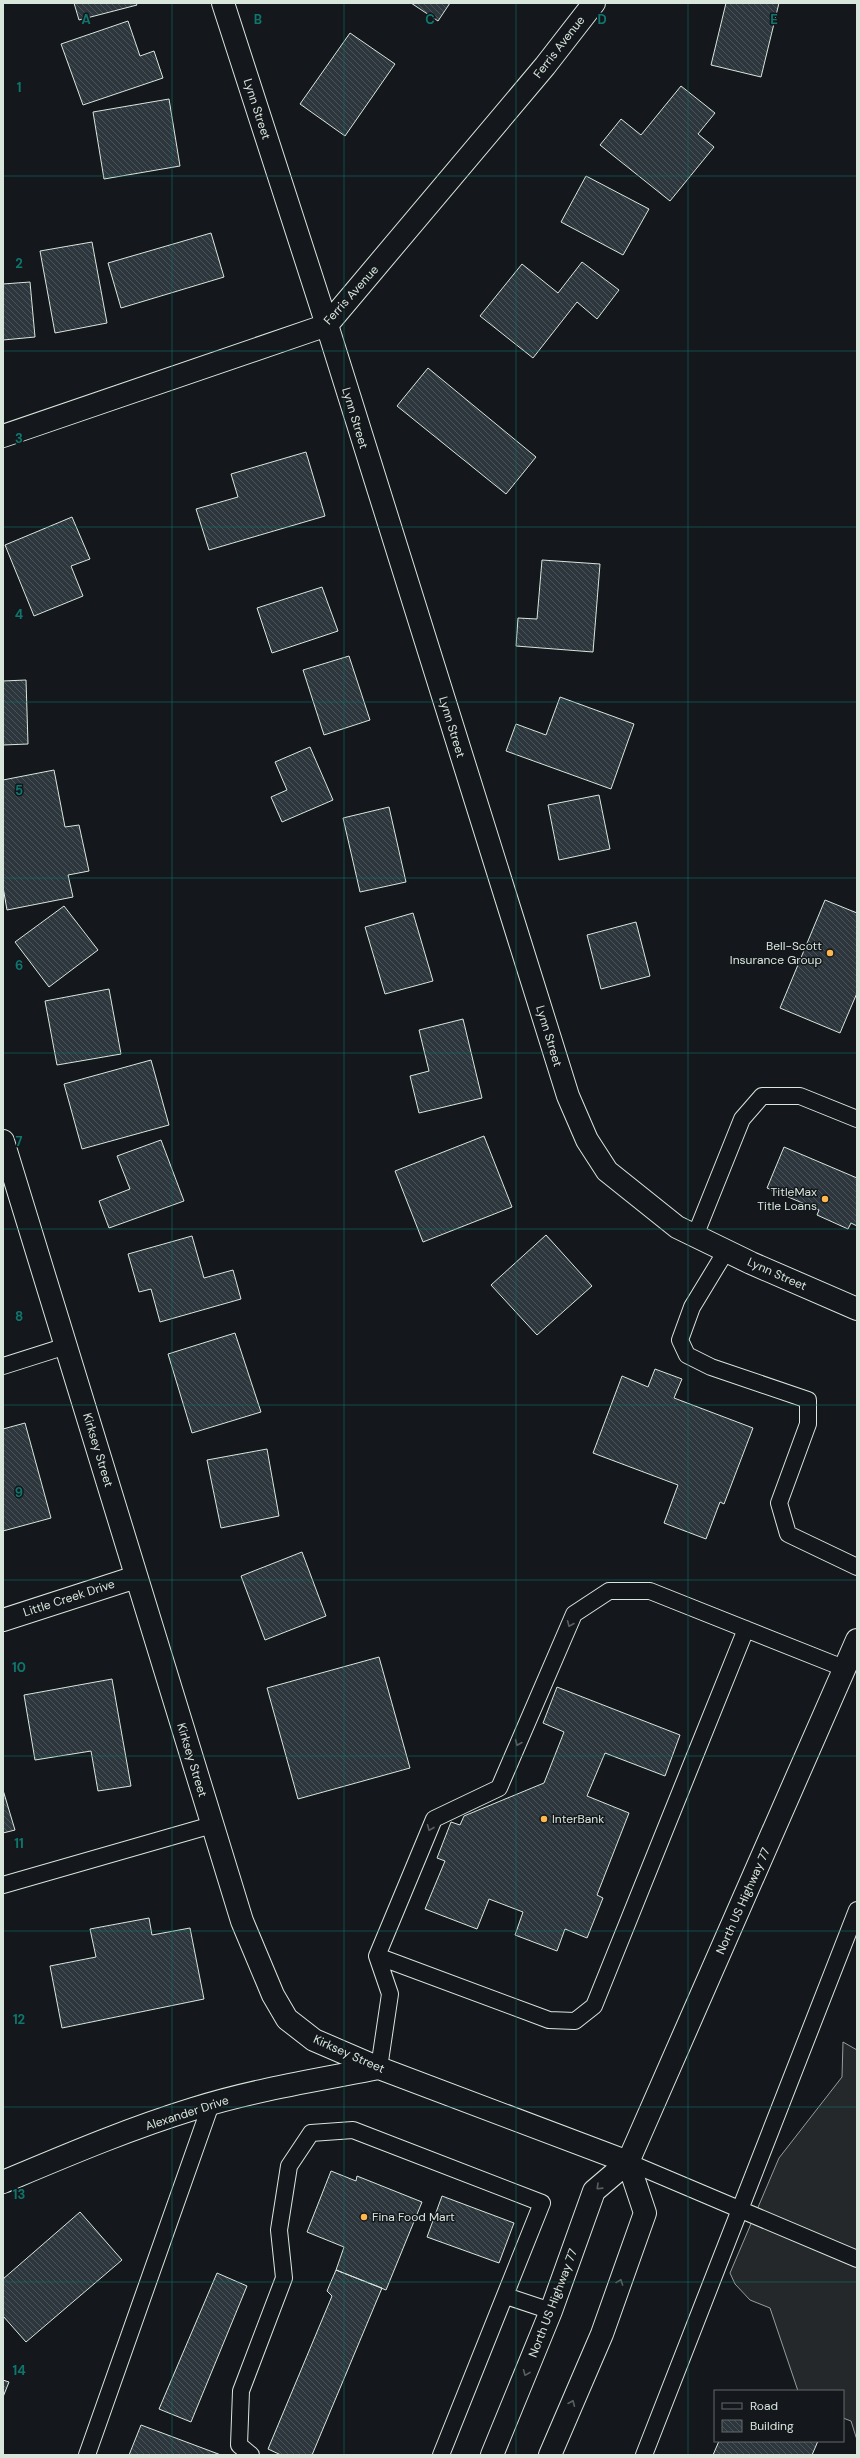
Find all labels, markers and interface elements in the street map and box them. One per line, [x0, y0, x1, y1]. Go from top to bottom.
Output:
text: A [81, 11, 91, 28]
text: B [254, 11, 262, 28]
text: C [425, 11, 435, 28]
text: D [597, 11, 607, 28]
text: E [770, 11, 778, 28]
street label: Ferris Avenue [530, 12, 588, 81]
street label: Lynn Street [240, 76, 274, 142]
text: 1 [17, 79, 21, 96]
text: 2 [15, 255, 23, 272]
street label: Ferris Avenue [320, 262, 382, 328]
street label: Lynn Street [338, 385, 372, 451]
text: 3 [15, 430, 23, 447]
text: 4 [15, 606, 23, 623]
street label: Lynn Street [435, 694, 469, 760]
text: 5 [15, 782, 23, 799]
place label: Bell-Scott Insurance Group [730, 938, 822, 968]
marker: Bell-Scott Insurance Group [825, 948, 835, 958]
text: 6 [15, 957, 23, 974]
street label: Lynn Street [532, 1003, 566, 1069]
text: 7 [16, 1133, 23, 1150]
place label: TitleMax Title Loans [757, 1184, 817, 1214]
marker: TitleMax Title Loans [820, 1194, 830, 1204]
street label: Lynn Street [745, 1254, 809, 1294]
text: 8 [15, 1308, 23, 1325]
street label: Kirksey Street [79, 1411, 117, 1489]
text: 9 [15, 1484, 23, 1501]
street label: Little Creek Drive [21, 1576, 117, 1620]
one-way arrow [566, 1621, 574, 1628]
text: 10 [12, 1659, 26, 1676]
street label: Kirksey Street [173, 1721, 211, 1799]
one-way arrow [515, 1739, 523, 1747]
place label: InterBank [552, 1811, 604, 1827]
marker: InterBank [539, 1814, 549, 1824]
one-way arrow [427, 1824, 435, 1831]
text: 11 [14, 1835, 24, 1852]
street label: North US Highway 77 [712, 1845, 774, 1957]
text: 12 [13, 2011, 25, 2028]
street label: Kirksey Street [311, 2031, 387, 2077]
street label: Alexander Drive [143, 2092, 231, 2134]
one-way arrow [596, 2183, 604, 2190]
text: 13 [13, 2186, 25, 2203]
place label: Fina Food Mart [372, 2209, 455, 2225]
marker: Fina Food Mart [359, 2212, 369, 2222]
street label: North US Highway 77 [525, 2246, 581, 2360]
one-way arrow [616, 2279, 624, 2286]
text: 14 [12, 2362, 26, 2379]
one-way arrow [522, 2369, 530, 2376]
legend [714, 2390, 844, 2442]
text: Road [750, 2398, 778, 2414]
one-way arrow [567, 2399, 575, 2406]
text: Building [750, 2418, 794, 2434]

